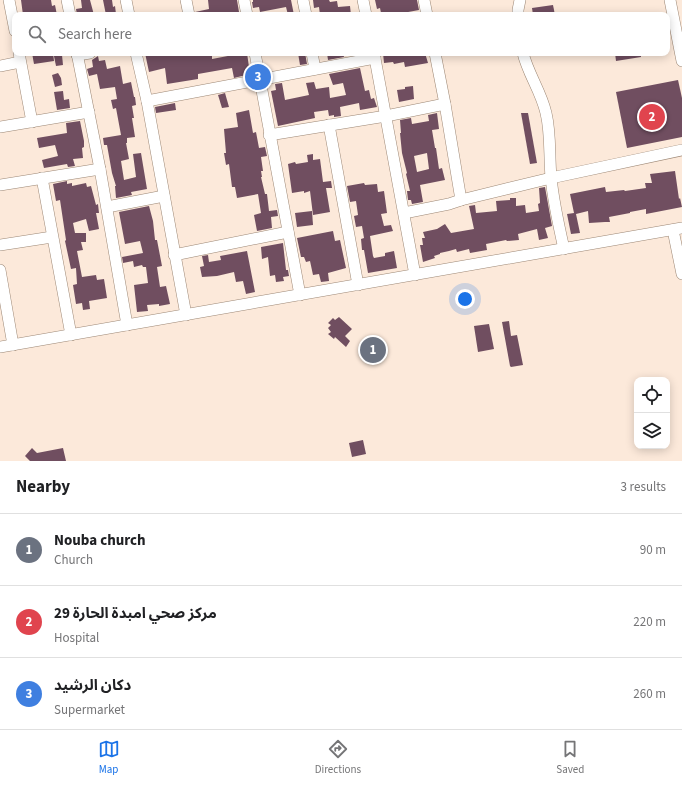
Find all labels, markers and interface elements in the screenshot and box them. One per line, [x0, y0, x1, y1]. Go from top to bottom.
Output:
search box [12, 12, 670, 56]
icon: search [26, 23, 48, 45]
text: Search here [58, 24, 132, 45]
pin: 3 [245, 62, 271, 92]
pin: 2 [639, 102, 665, 132]
your location [455, 289, 475, 309]
pin: 1 [360, 335, 386, 365]
map controls [634, 377, 670, 449]
button: locate [634, 377, 670, 413]
button: layers [634, 413, 670, 449]
text: Nearby [16, 475, 70, 499]
text: 3 results [621, 478, 666, 496]
text: Nouba church [54, 530, 146, 551]
text: 1 [26, 541, 32, 559]
text: 90 m [640, 541, 666, 559]
text: Church [54, 551, 93, 569]
text: مركز صحي امبدة الحارة 29 [54, 603, 217, 624]
text: 2 [26, 613, 32, 631]
text: 220 m [633, 613, 666, 631]
text: Hospital [54, 629, 99, 647]
text: دكان الرشيد [54, 675, 131, 696]
text: 3 [26, 685, 32, 703]
text: 260 m [633, 685, 666, 703]
text: Supermarket [54, 701, 125, 719]
tab: Map [98, 738, 120, 777]
tab: Directions [315, 738, 361, 777]
tab: Saved [556, 738, 584, 777]

